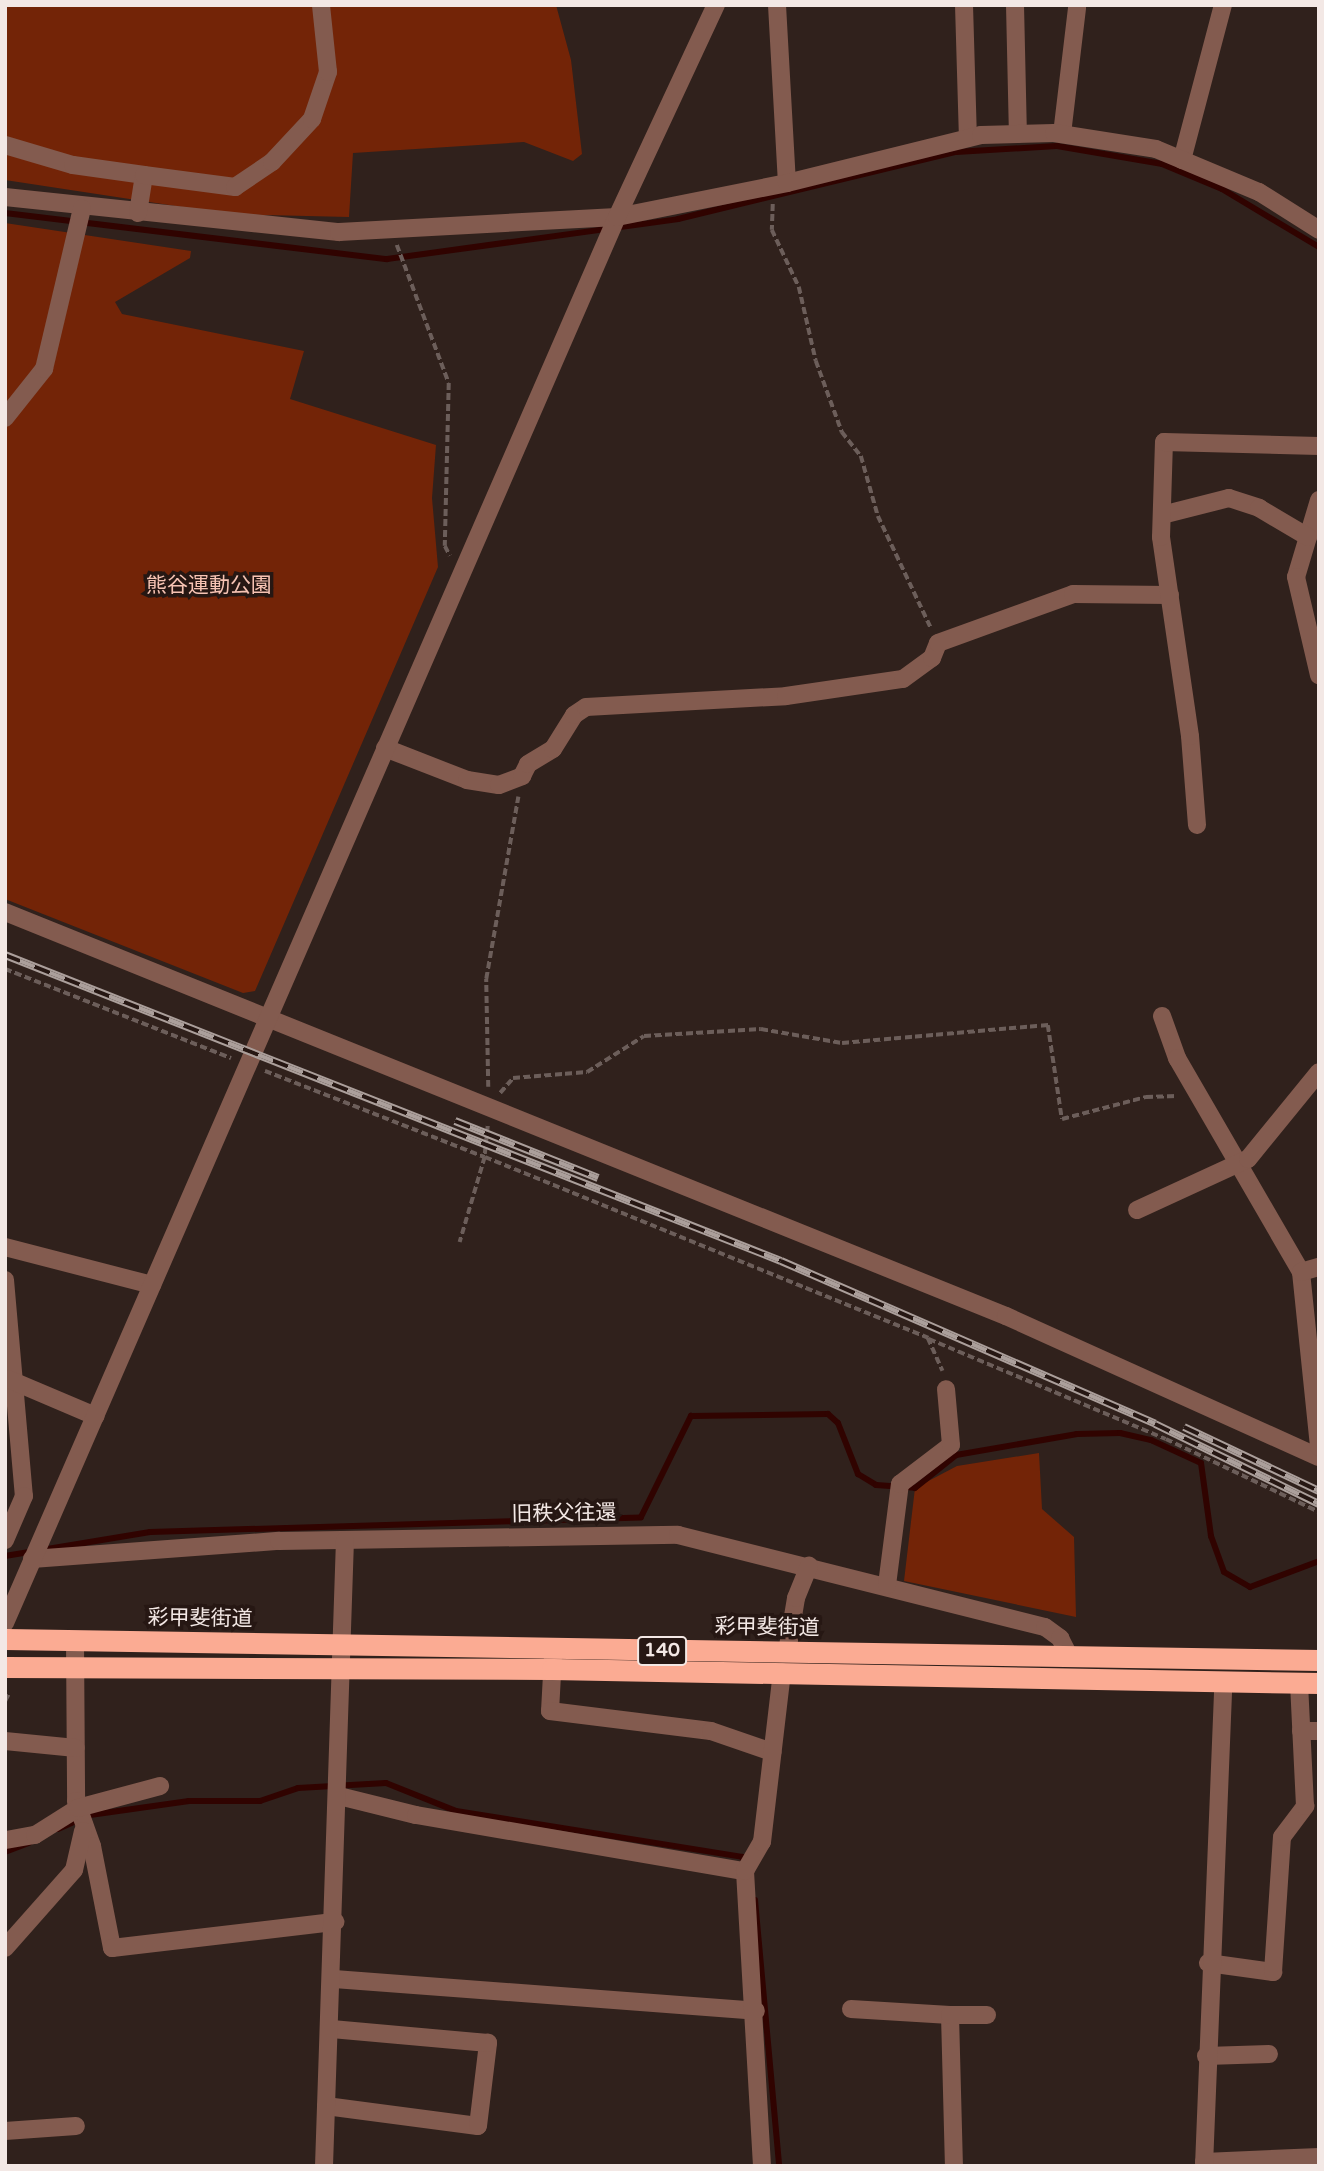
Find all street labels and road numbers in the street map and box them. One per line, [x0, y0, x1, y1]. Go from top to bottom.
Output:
street label: 旧秩父往還 [511, 1500, 617, 1528]
street label: 彩甲斐街道 [147, 1605, 253, 1633]
street label: 彩甲斐街道 [714, 1614, 820, 1642]
road number: 140 [636, 1636, 688, 1666]

